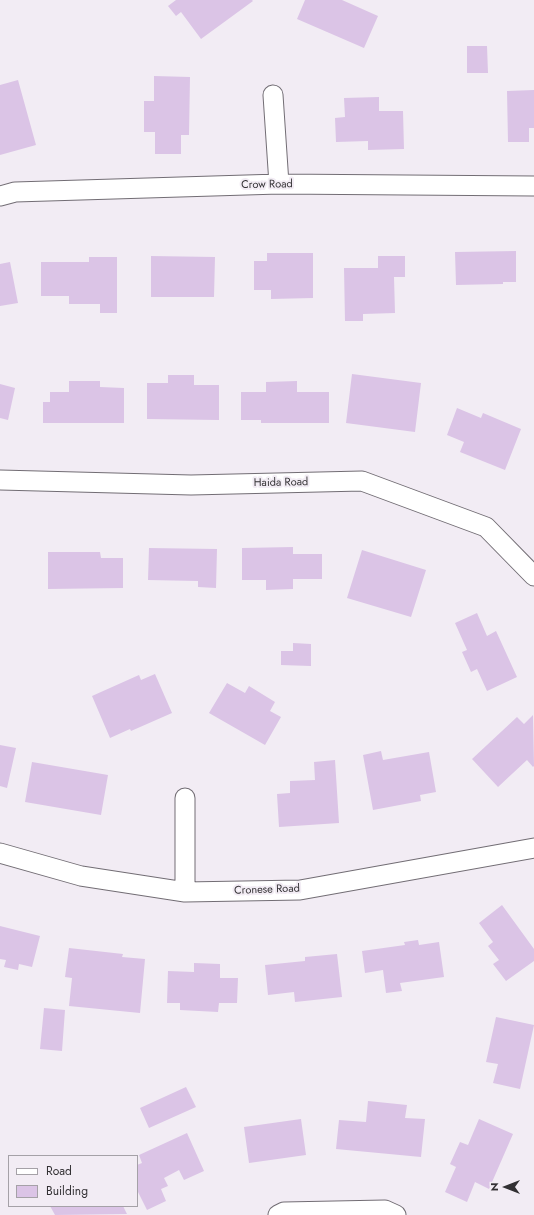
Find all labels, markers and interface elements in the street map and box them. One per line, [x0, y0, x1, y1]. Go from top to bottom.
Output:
street label: Crow Road [241, 178, 293, 192]
street label: Haida Road [254, 476, 308, 490]
street label: Cronese Road [234, 882, 300, 898]
legend [8, 1155, 138, 1207]
text: Road [46, 1162, 72, 1180]
north arrow [486, 1167, 526, 1207]
text: Building [46, 1182, 88, 1200]
text: N [486, 1183, 502, 1191]

